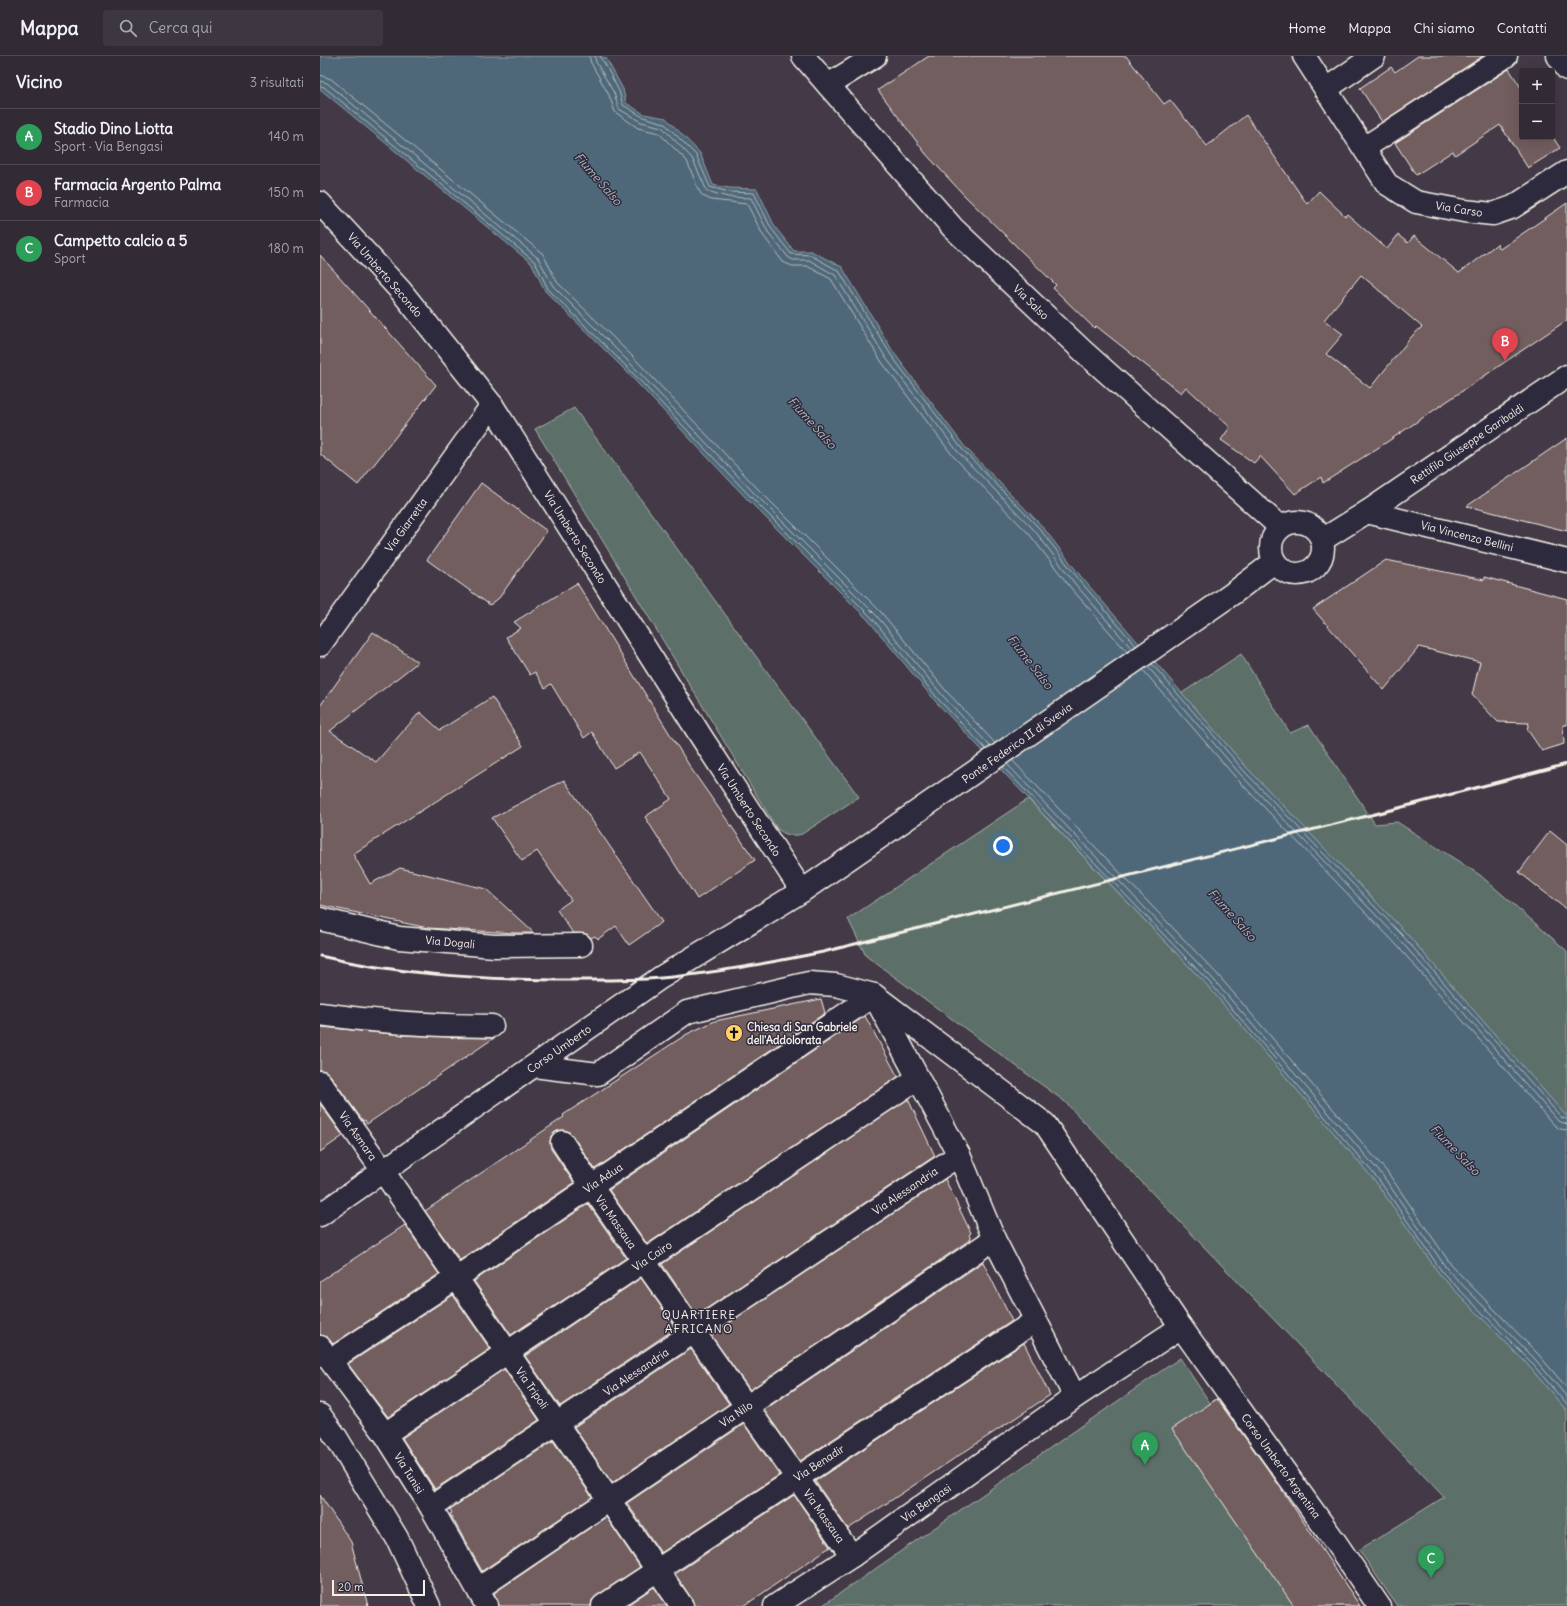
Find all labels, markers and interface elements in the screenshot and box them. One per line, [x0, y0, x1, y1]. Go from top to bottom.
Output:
search box [103, 10, 383, 46]
text: Mappa [20, 16, 79, 40]
icon: search [117, 17, 139, 39]
text: Cerca qui [149, 18, 212, 37]
text: Home [1288, 19, 1326, 37]
text: Mappa [1348, 19, 1391, 37]
text: Chi siamo [1413, 19, 1475, 37]
text: Contatti [1497, 19, 1547, 37]
map controls [1519, 68, 1555, 140]
button: + [1519, 68, 1555, 104]
text: Vicino [16, 71, 62, 93]
text: 3 risultati [250, 74, 304, 91]
button: − [1519, 104, 1555, 140]
text: Stadio Dino Liotta [54, 119, 173, 138]
text: A [25, 128, 33, 145]
text: 140 m [268, 128, 304, 145]
text: Sport · Via Bengasi [54, 138, 163, 155]
water label: Fiume Salso [571, 149, 626, 209]
text: Farmacia Argento Palma [54, 175, 221, 194]
text: B [25, 184, 33, 201]
text: 150 m [268, 184, 304, 201]
text: Farmacia [54, 194, 109, 211]
street label: Via Carso [1435, 198, 1483, 220]
street label: Via Umberto Secondo [345, 230, 425, 320]
text: Campetto calcio a 5 [54, 231, 187, 250]
text: C [25, 240, 33, 257]
text: 180 m [268, 240, 304, 257]
text: Sport [54, 250, 86, 267]
street label: Via Salso [1010, 282, 1052, 322]
pin: B [1492, 328, 1518, 361]
water label: Fiume Salso [785, 394, 840, 453]
street label: Rettifilo Giuseppe Garibaldi [1408, 401, 1526, 487]
street label: Via Umberto Secondo [541, 488, 609, 586]
street label: Via Giarretta [382, 495, 430, 555]
street label: Via Vincenzo Bellini [1419, 518, 1515, 554]
water label: Fiume Salso [1005, 632, 1057, 693]
street label: Ponte Federico II di Svevia [959, 700, 1075, 786]
street label: Via Umberto Secondo [714, 761, 784, 859]
your location [993, 836, 1013, 856]
water label: Fiume Salso [1205, 886, 1260, 945]
street label: Via Dogali [425, 933, 475, 951]
place label: Chiesa di San Gabriele dell'Addolorata [747, 1020, 857, 1047]
street label: Corso Umberto [524, 1022, 594, 1076]
church icon: Chiesa di San Gabriele dell'Addolorata [724, 1023, 744, 1043]
street label: Via Asmara [336, 1109, 380, 1163]
water label: Fiume Salso [1427, 1121, 1484, 1179]
street label: Via Adua [581, 1160, 625, 1196]
street label: Via Alessandria [870, 1164, 940, 1218]
street label: Via Massaua [592, 1192, 640, 1252]
street label: Via Cairo [630, 1238, 674, 1274]
district label: QUARTIERE AFRICANO [662, 1307, 736, 1336]
street label: Via Alessandria [601, 1345, 671, 1399]
street label: Via Tripoli [513, 1364, 551, 1412]
street label: Via Nilo [717, 1398, 755, 1430]
street label: Corso Umberto Argentina [1238, 1411, 1324, 1521]
pin: A [1132, 1432, 1158, 1465]
street label: Via Benadir [791, 1441, 847, 1485]
street label: Via Tunisi [391, 1450, 427, 1496]
street label: Via Bengasi [898, 1481, 954, 1525]
street label: Via Massaua [800, 1486, 848, 1546]
pin: C [1418, 1545, 1444, 1578]
scale bar [332, 1578, 425, 1597]
text: 20 m [338, 1580, 364, 1594]

